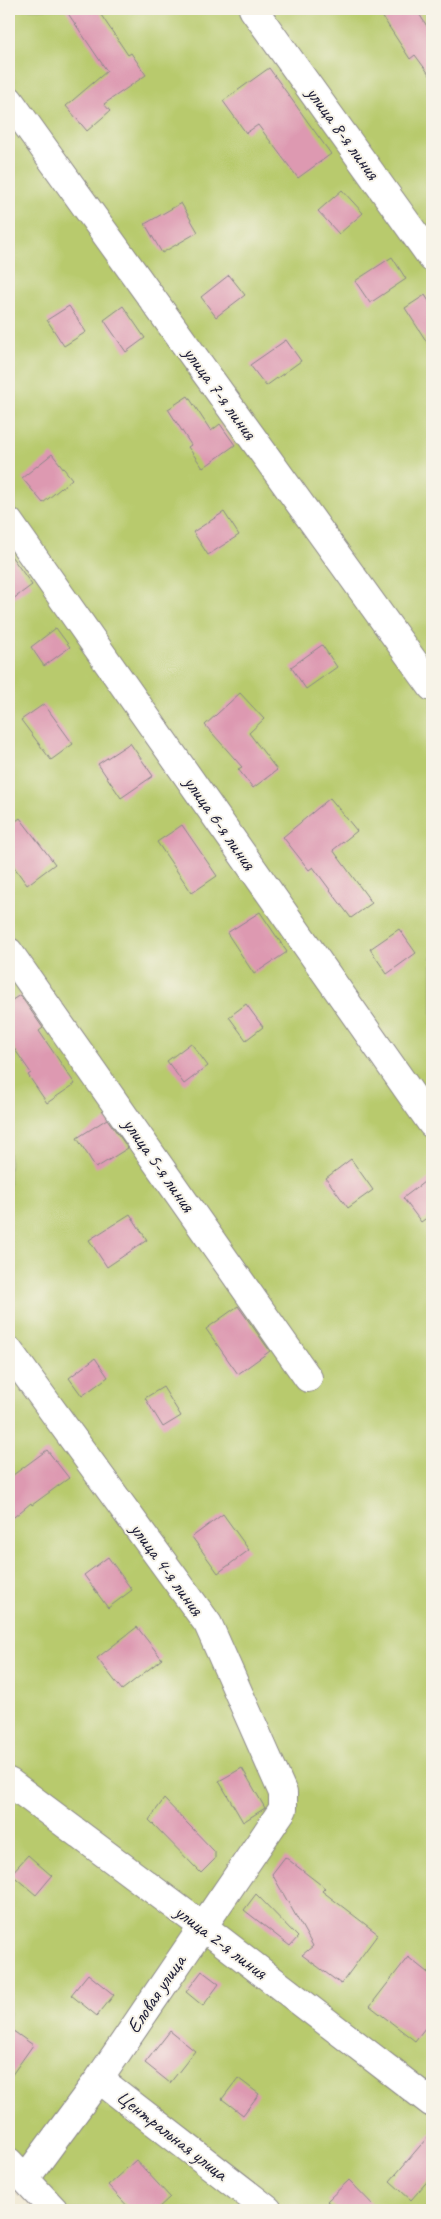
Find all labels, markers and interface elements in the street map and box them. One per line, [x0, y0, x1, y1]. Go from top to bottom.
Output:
street label: улица 8-я линия [300, 81, 386, 185]
street label: улица 7-я линия [177, 341, 263, 445]
street label: улица 6-я линия [178, 770, 262, 876]
street label: улица 5-я линия [117, 1112, 201, 1218]
street label: улица 4-я линия [124, 1517, 210, 1621]
street label: улица 2-я линия [169, 1899, 273, 1985]
street label: Еловая улица [121, 1949, 192, 2038]
street label: Центральная улица [112, 2084, 233, 2187]

